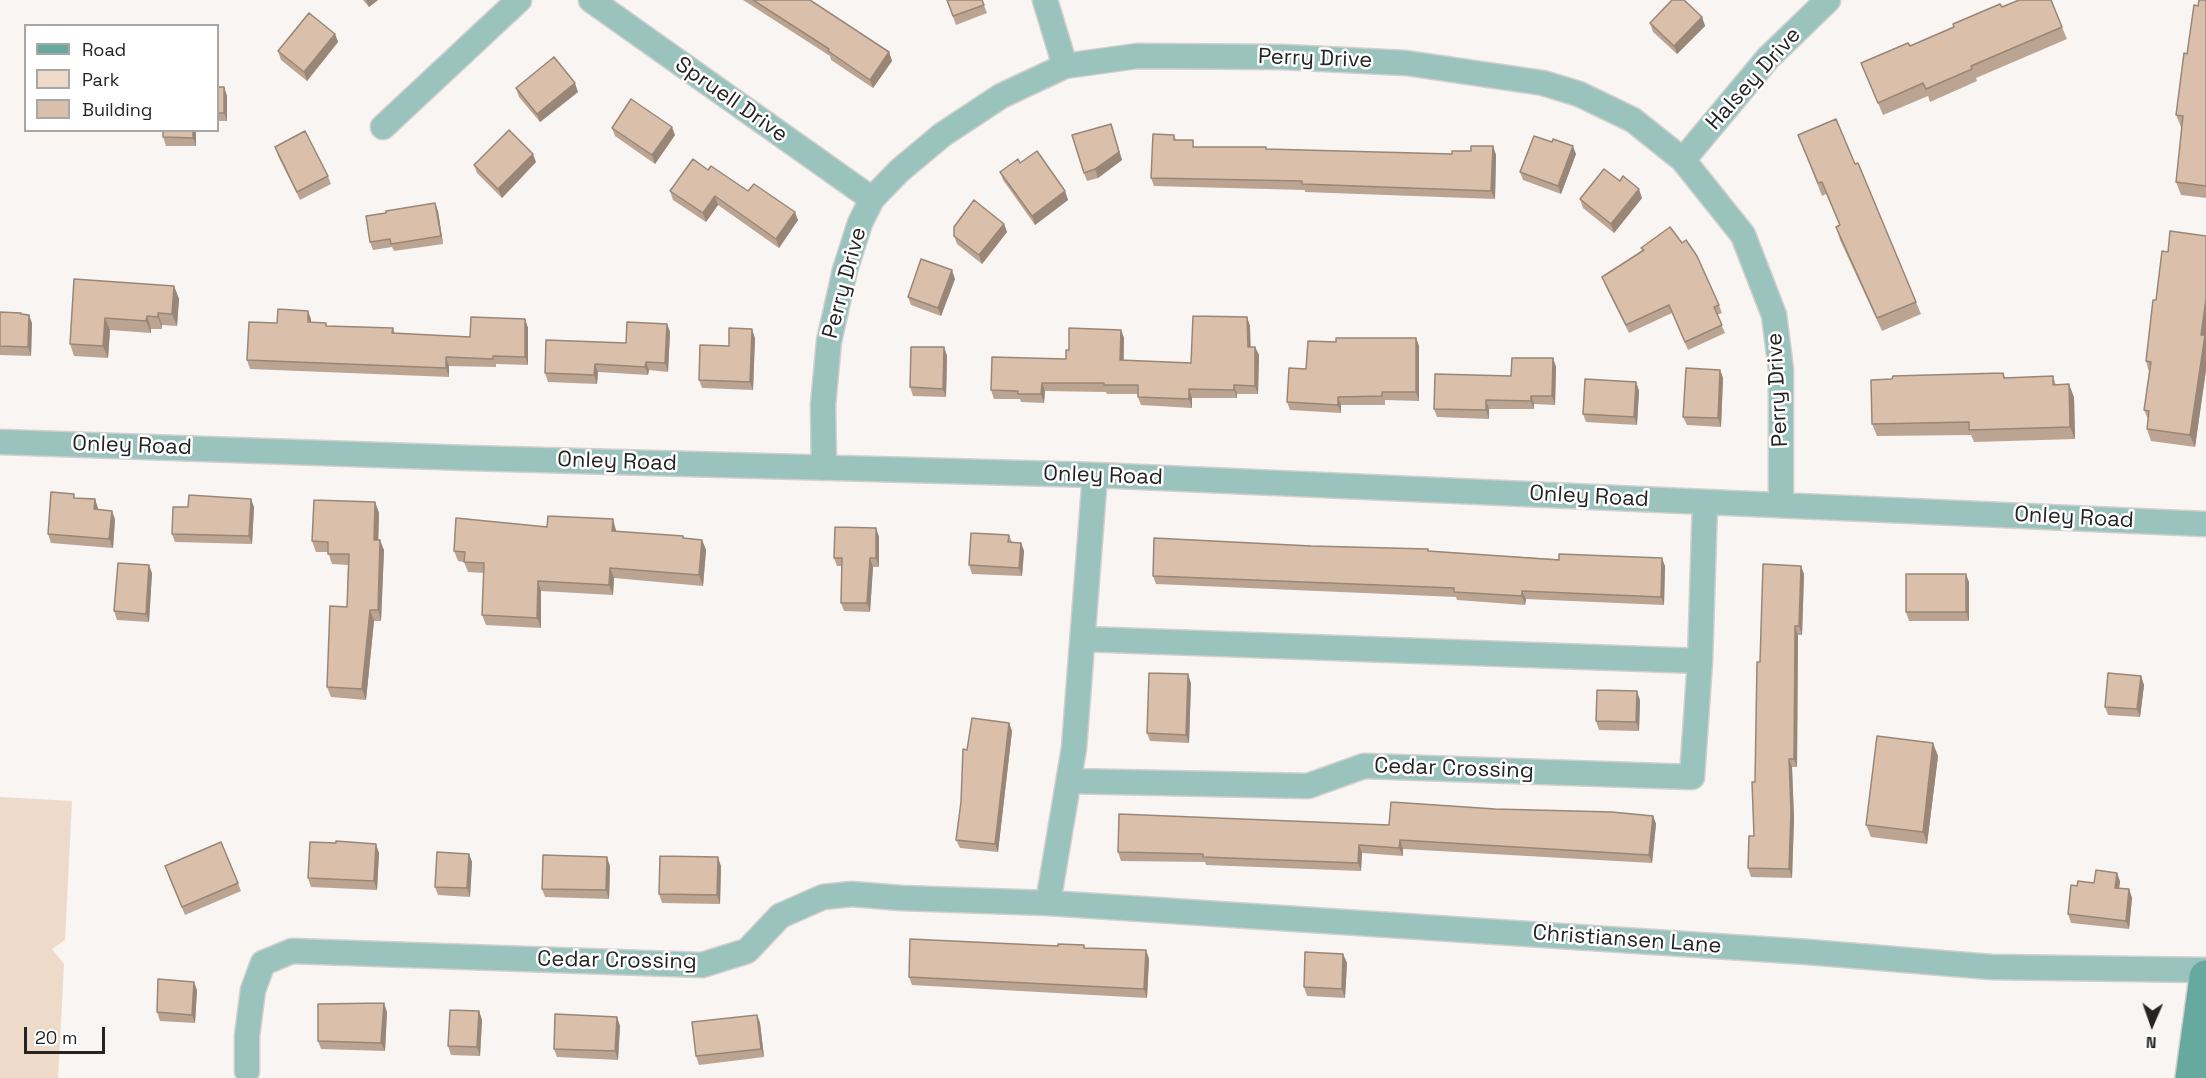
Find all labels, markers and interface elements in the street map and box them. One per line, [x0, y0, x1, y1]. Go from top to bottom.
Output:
street label: Halsey Drive [1701, 22, 1807, 136]
legend [24, 24, 219, 132]
text: Road [82, 38, 126, 61]
street label: Perry Drive [1257, 44, 1373, 74]
street label: Spruell Drive [670, 51, 792, 149]
text: Park [82, 68, 119, 91]
text: Building [82, 98, 152, 121]
street label: Perry Drive [817, 224, 873, 342]
street label: Perry Drive [1762, 332, 1794, 448]
street label: Onley Road [72, 431, 192, 461]
street label: Onley Road [557, 447, 677, 477]
street label: Onley Road [1043, 461, 1163, 491]
street label: Onley Road [1529, 481, 1649, 513]
street label: Onley Road [2014, 502, 2134, 534]
street label: Cedar Crossing [1374, 753, 1534, 785]
street label: Christiansen Lane [1532, 920, 1722, 960]
street label: Cedar Crossing [537, 946, 697, 976]
north arrow [2122, 994, 2182, 1054]
scale bar [27, 1015, 108, 1053]
text: 20 m [35, 1026, 78, 1049]
text: N [2146, 1032, 2157, 1053]

